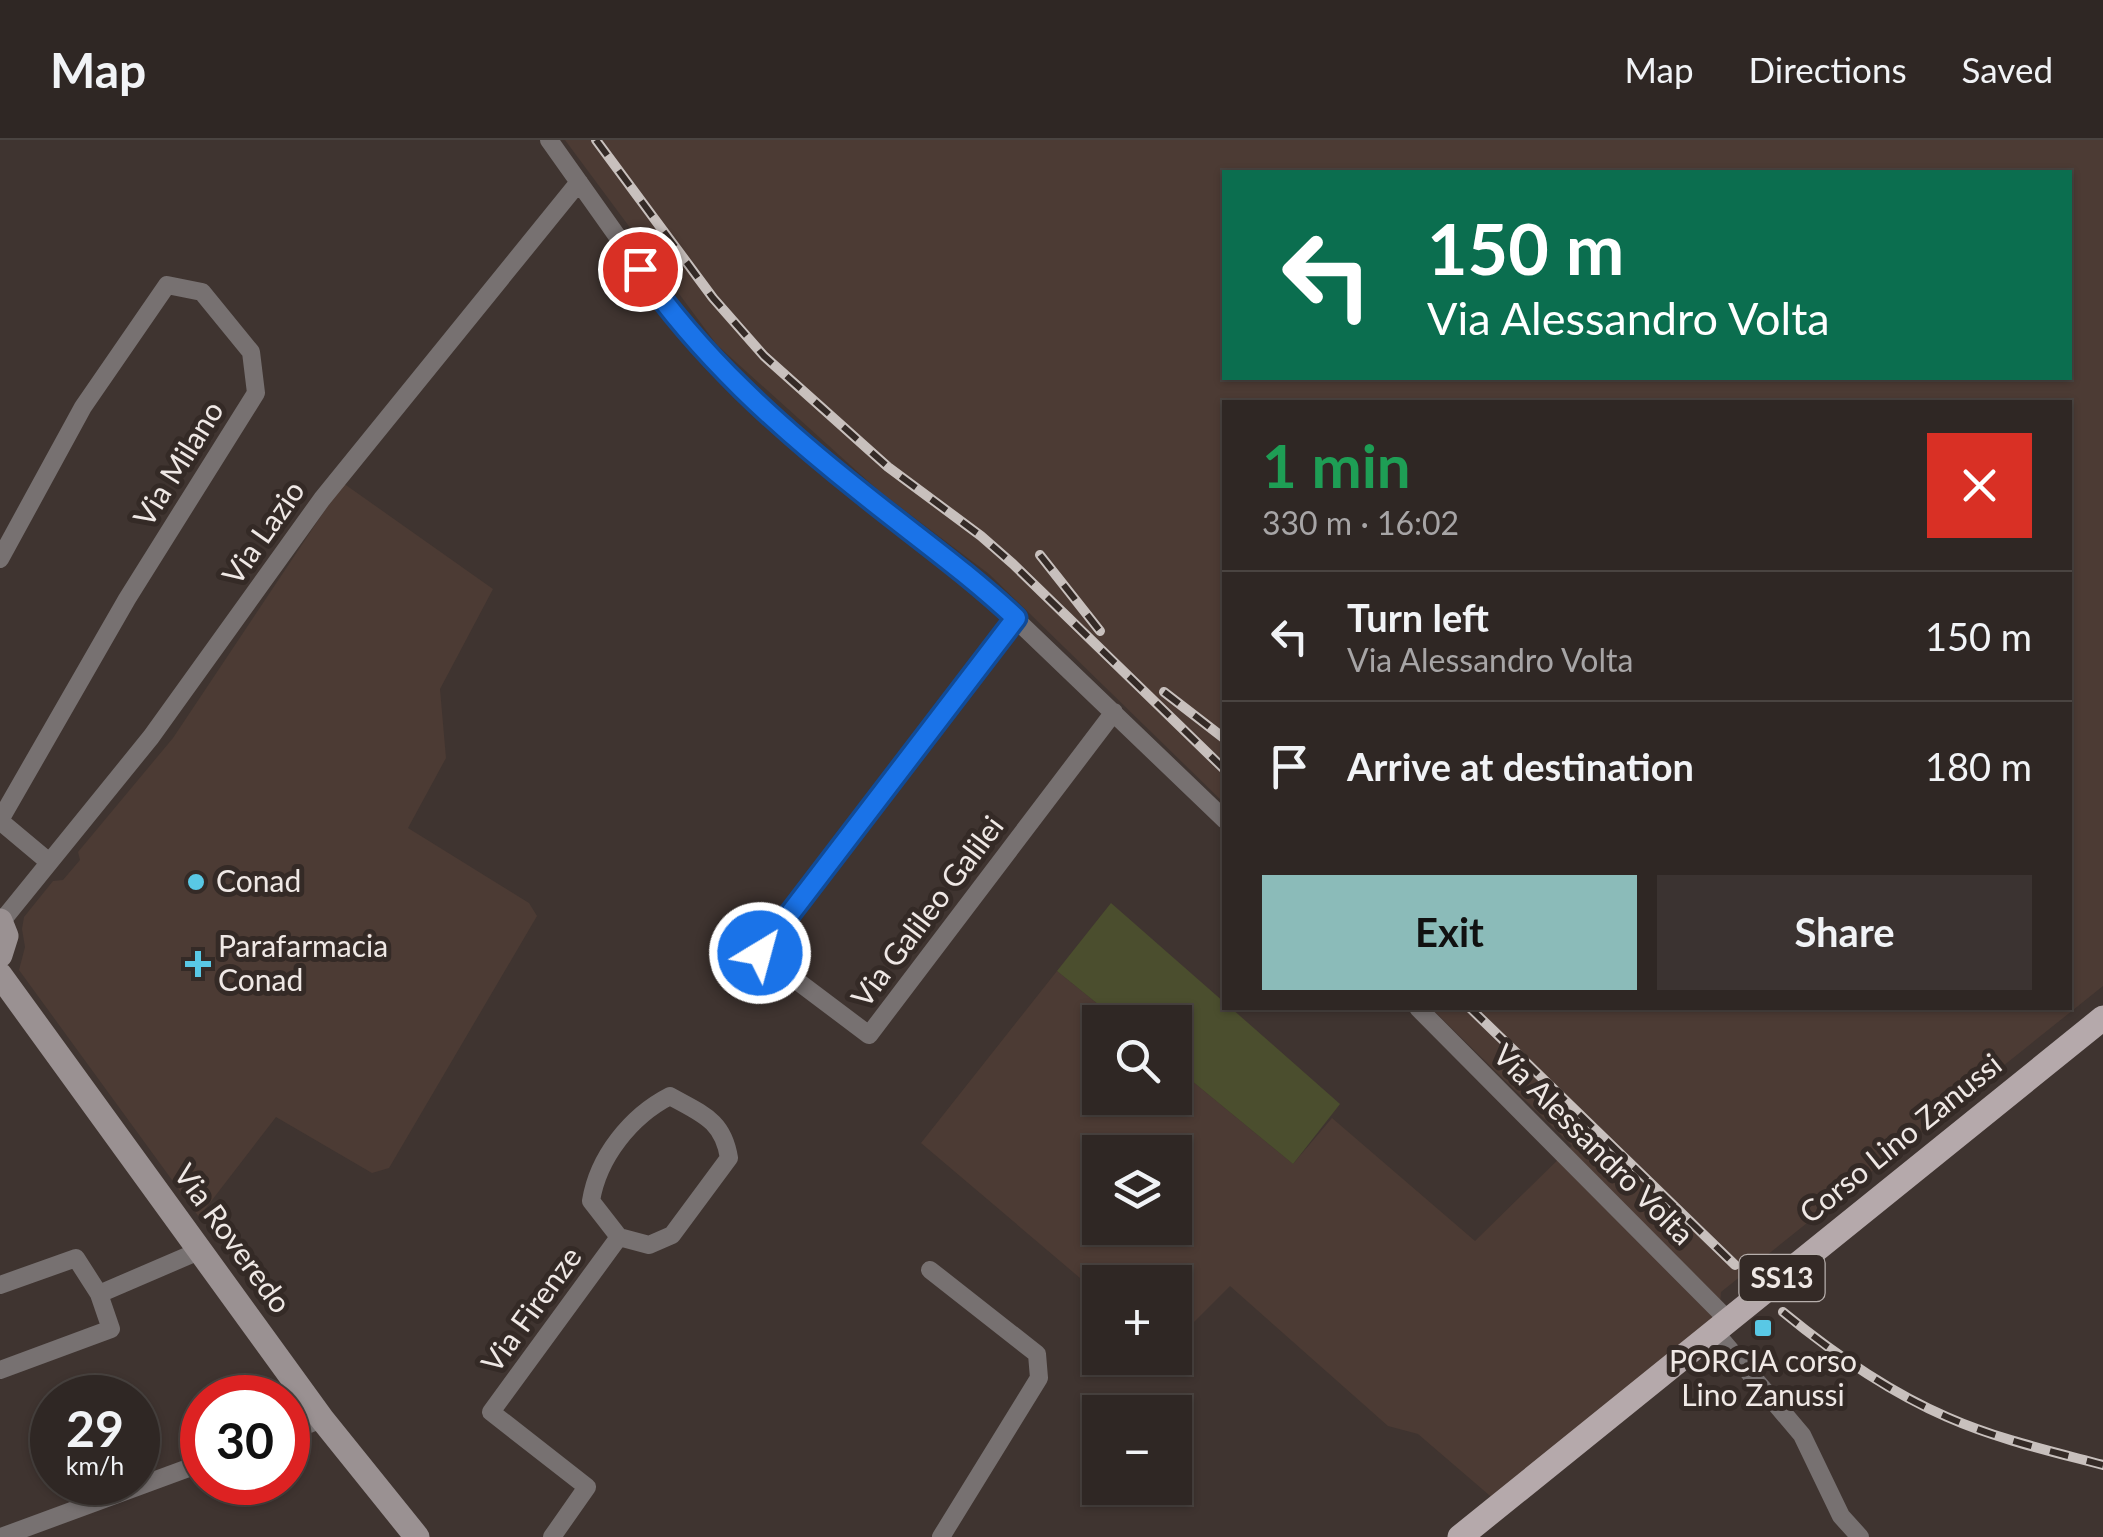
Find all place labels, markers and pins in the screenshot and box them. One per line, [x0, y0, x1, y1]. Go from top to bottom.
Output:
pin [598, 227, 683, 312]
place label: Conad [216, 862, 301, 898]
marker: Conad [185, 871, 207, 893]
place label: Parafarmacia Conad [218, 927, 388, 997]
marker: Parafarmacia Conad [187, 953, 209, 975]
marker: PORCIA corso Lino Zanussi [1752, 1317, 1774, 1339]
place label: PORCIA corso Lino Zanussi [1669, 1342, 1857, 1412]

